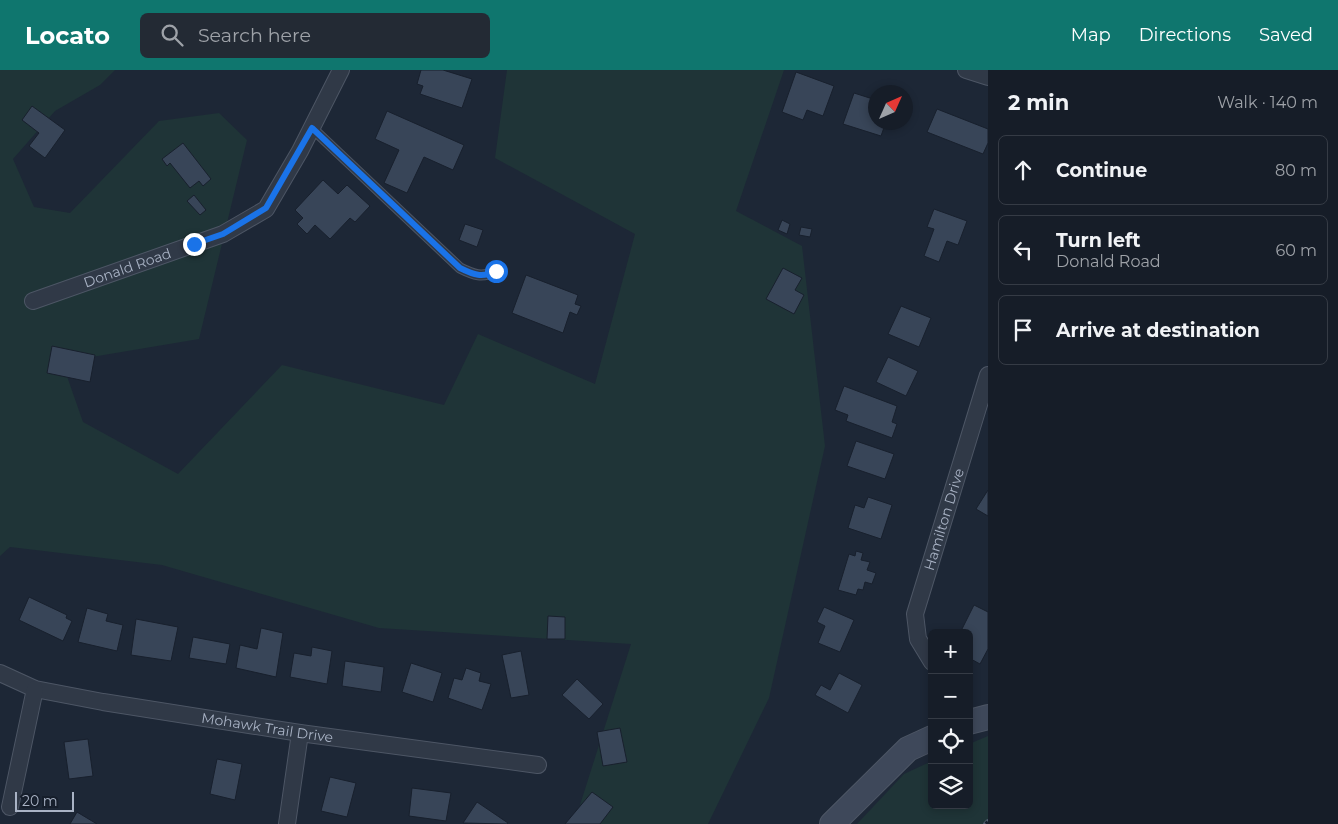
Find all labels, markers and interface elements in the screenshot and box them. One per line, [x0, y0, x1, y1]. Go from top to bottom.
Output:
search box [140, 13, 490, 58]
text: Locato [25, 21, 110, 50]
icon: search [158, 21, 186, 49]
text: Search here [198, 24, 311, 47]
text: Map [1071, 24, 1111, 46]
text: Directions [1139, 24, 1231, 46]
text: Saved [1259, 24, 1313, 46]
north arrow [868, 85, 913, 130]
text: 2 min [1008, 90, 1069, 115]
text: Walk · 140 m [1217, 93, 1318, 112]
icon: ahead [1009, 156, 1037, 184]
text: Continue [1056, 159, 1147, 182]
text: 80 m [1275, 161, 1317, 180]
text: Turn left [1056, 229, 1141, 252]
route end [183, 233, 206, 256]
icon: left [1009, 236, 1037, 264]
text: 60 m [1275, 241, 1317, 260]
street label: Donald Road [81, 244, 174, 291]
text: Donald Road [1056, 252, 1161, 271]
route start [485, 260, 508, 283]
icon: arrive [1009, 316, 1037, 344]
text: Arrive at destination [1056, 319, 1260, 342]
street label: Hamilton Drive [920, 466, 968, 573]
map controls [928, 629, 973, 809]
button: + [928, 629, 973, 674]
button: − [928, 674, 973, 719]
street label: Mohawk Trail Drive [200, 709, 334, 746]
button: locate [928, 719, 973, 764]
button: layers [928, 764, 973, 809]
scale bar [15, 789, 74, 812]
text: 20 m [22, 792, 58, 810]

